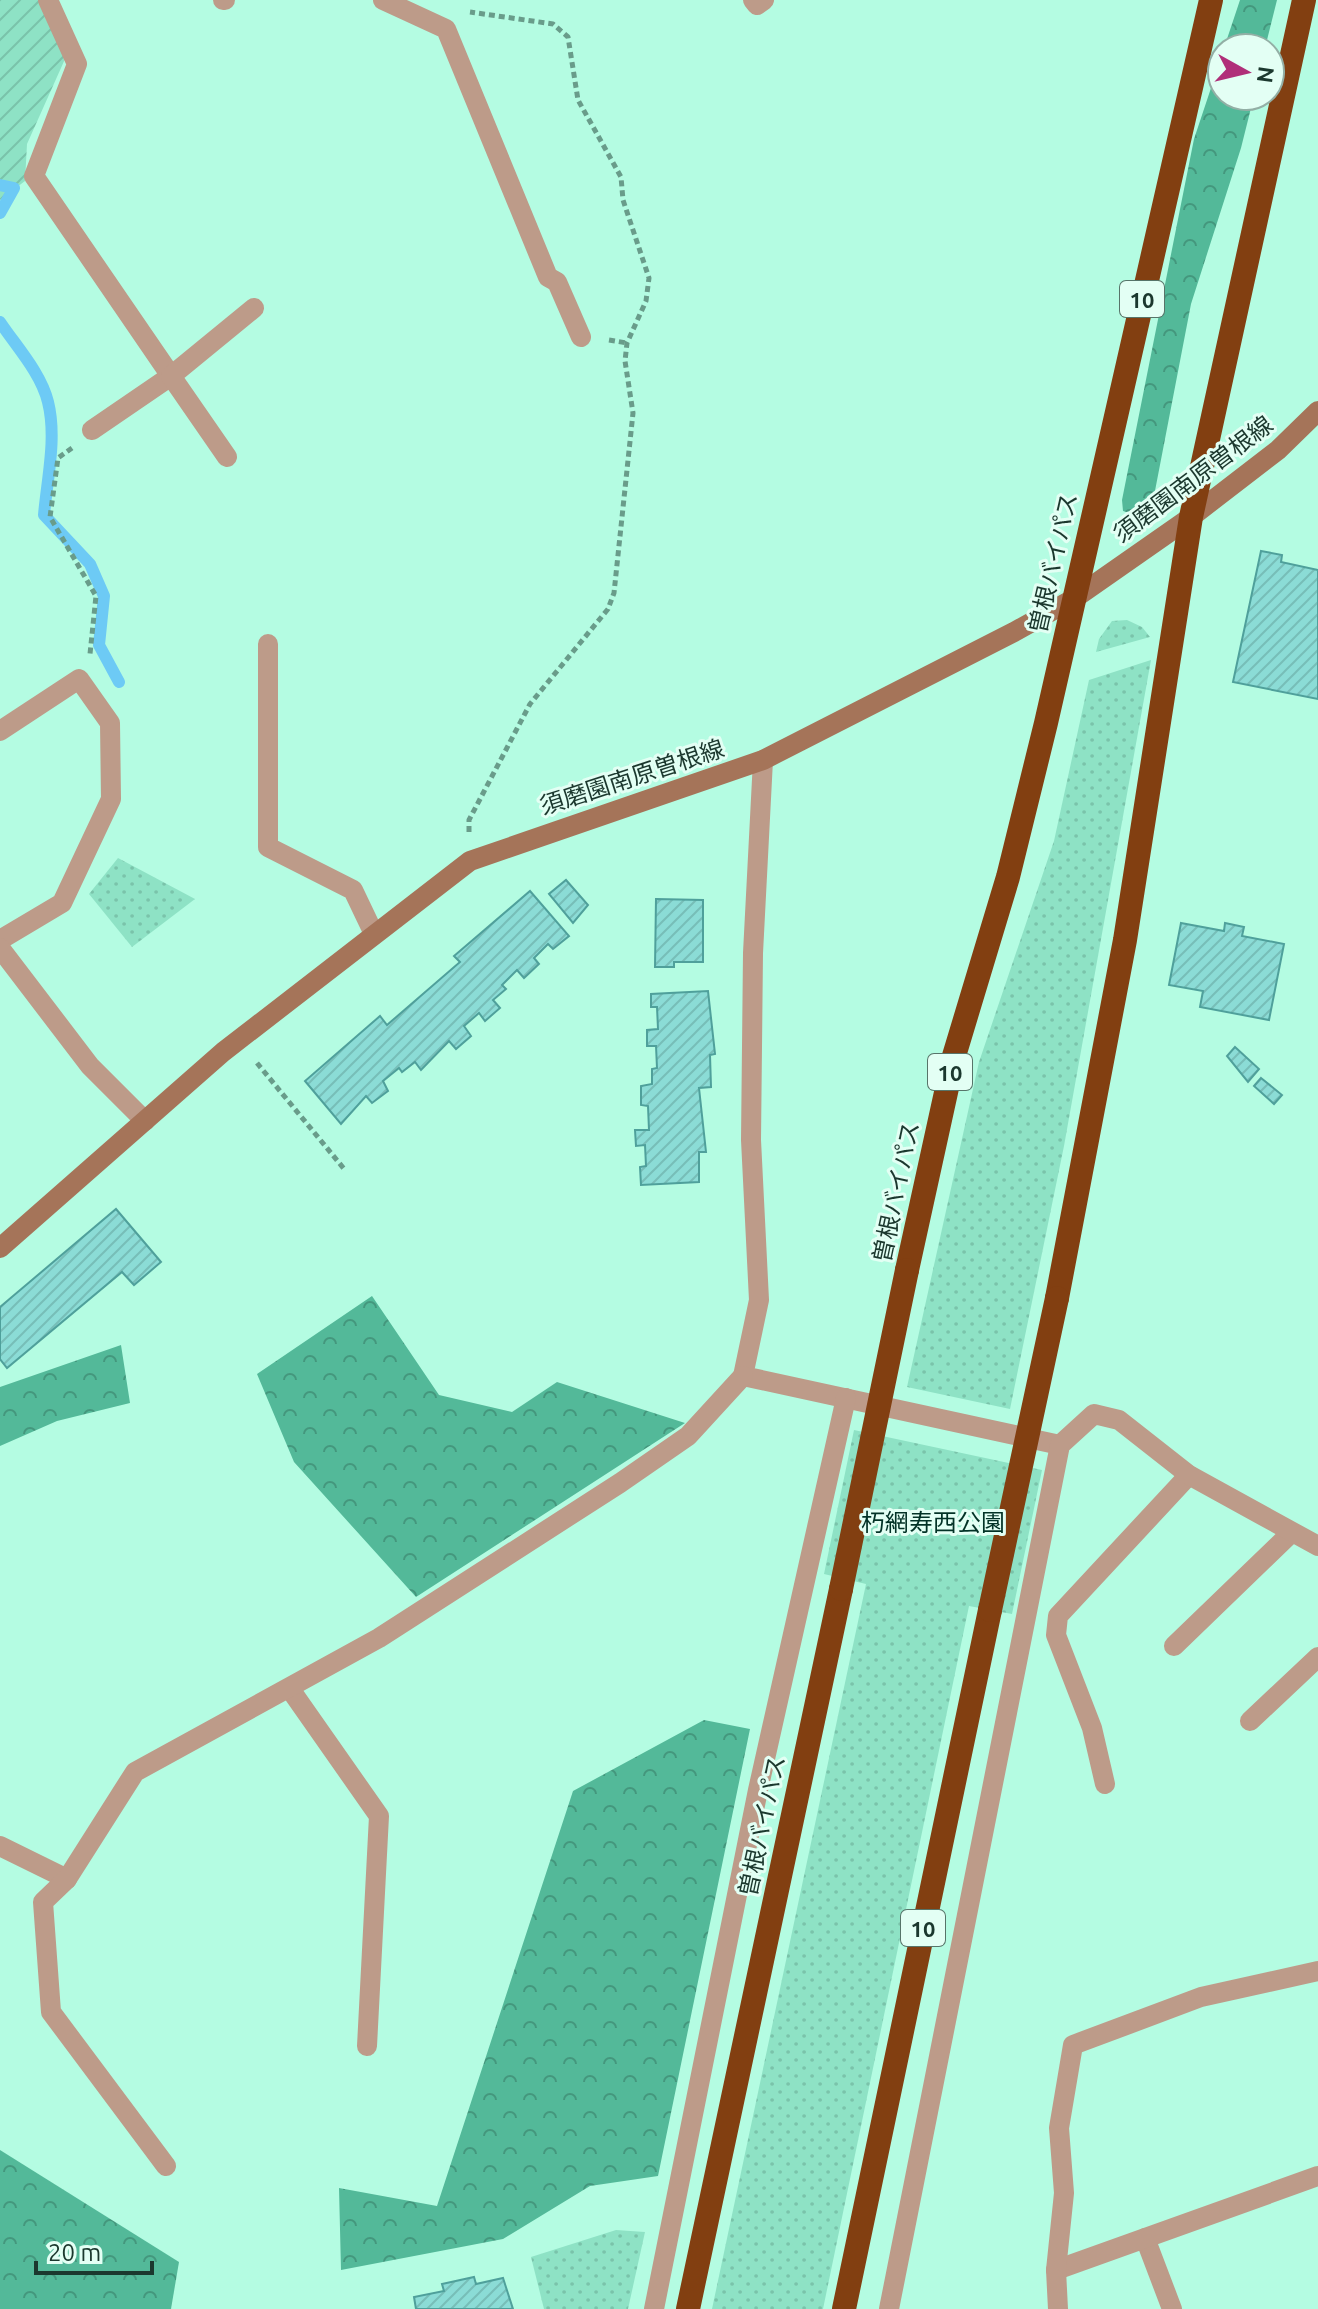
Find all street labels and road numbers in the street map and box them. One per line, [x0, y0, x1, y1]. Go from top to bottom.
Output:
road number: 10 [1120, 281, 1164, 317]
street label: 須磨園南原曽根線 [1108, 410, 1278, 548]
street label: 曽根バイパス [1024, 490, 1082, 636]
street label: 須磨園南原曽根線 [537, 734, 727, 820]
road number: 10 [928, 1054, 972, 1090]
street label: 曽根バイパス [868, 1119, 924, 1265]
street label: 曽根バイパス [734, 1753, 790, 1899]
road number: 10 [901, 1910, 945, 1946]

